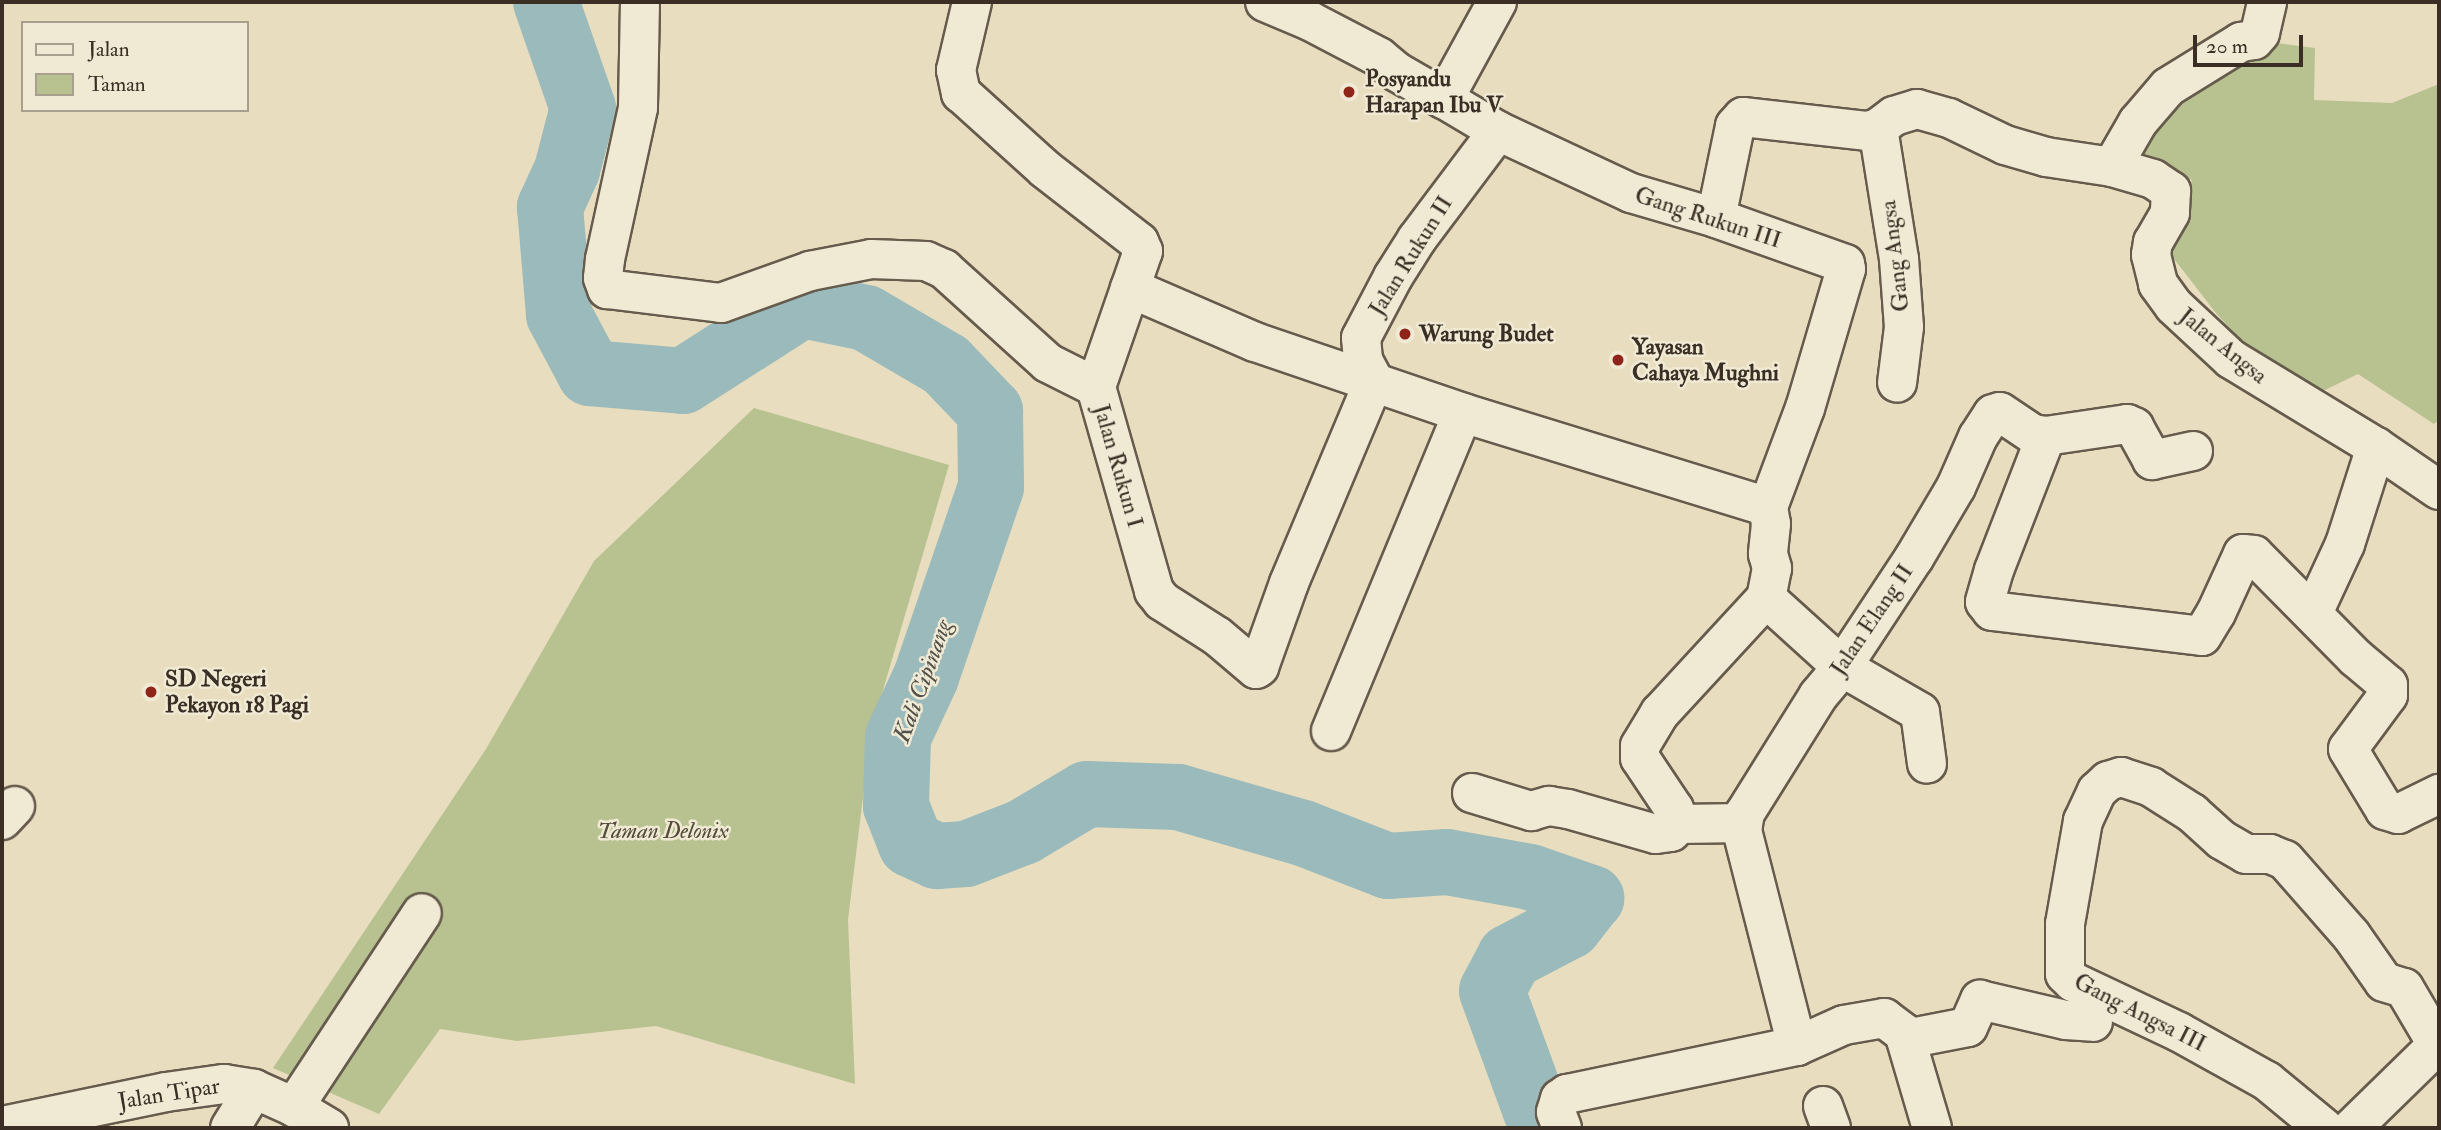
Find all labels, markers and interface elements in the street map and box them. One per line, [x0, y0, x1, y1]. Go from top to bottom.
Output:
legend [21, 21, 248, 112]
scale bar [2196, 21, 2306, 65]
text: 20 m [2206, 33, 2248, 60]
text: Jalan [88, 36, 130, 63]
place label: Posyandu Harapan Ibu V [1365, 65, 1503, 119]
text: Taman [88, 71, 146, 98]
marker: Posyandu Harapan Ibu V [1339, 82, 1359, 102]
street label: Gang Rukun III [1631, 181, 1785, 255]
street label: Jalan Rukun II [1363, 191, 1459, 321]
street label: Gang Angsa [1874, 199, 1916, 313]
street label: Jalan Angsa [2173, 302, 2273, 390]
place label: Warung Budet [1419, 320, 1554, 348]
marker: Warung Budet [1397, 326, 1413, 342]
place label: Yayasan Cahaya Mughni [1632, 333, 1779, 387]
marker: Yayasan Cahaya Mughni [1610, 352, 1626, 368]
street label: Jalan Rukun I [1087, 401, 1149, 531]
street label: Jalan Elang II [1825, 559, 1919, 681]
water label: Kali Cipinang [888, 616, 958, 746]
place label: SD Negeri Pekayon 18 Pagi [165, 665, 309, 719]
marker: SD Negeri Pekayon 18 Pagi [143, 684, 159, 700]
park label: Taman Delonix [597, 817, 729, 845]
street label: Gang Angsa III [2069, 968, 2211, 1058]
street label: Jalan Tipar [116, 1072, 222, 1116]

